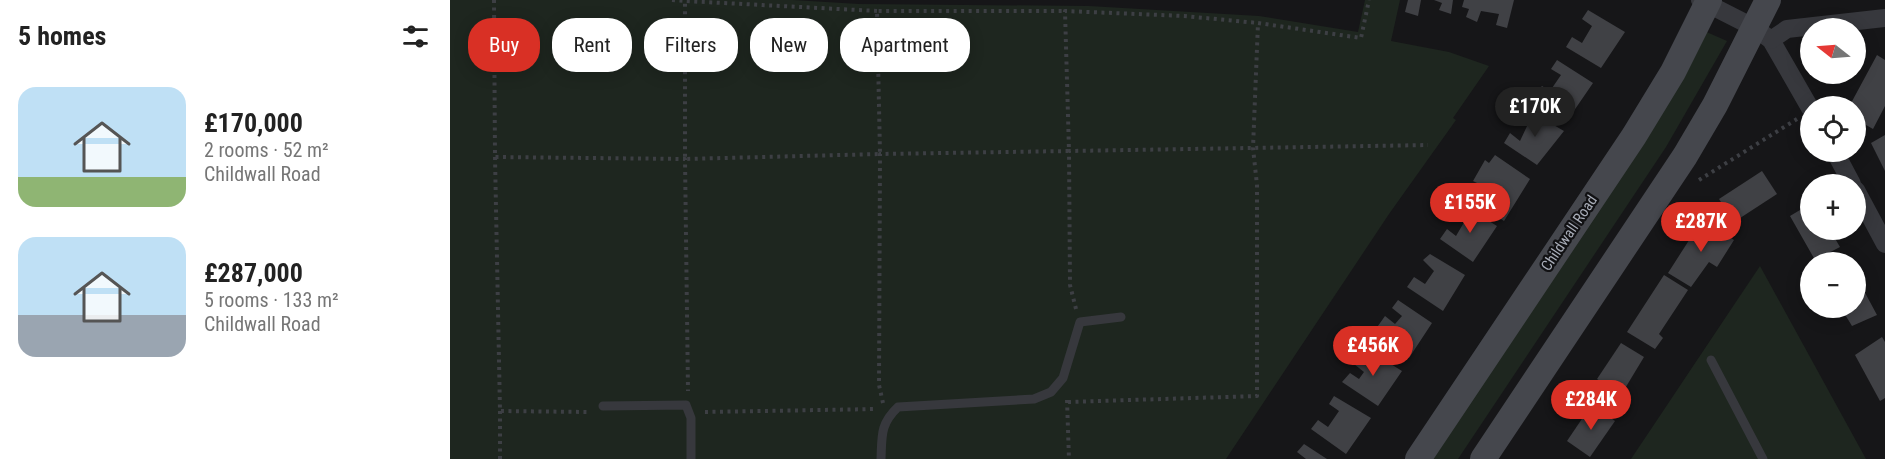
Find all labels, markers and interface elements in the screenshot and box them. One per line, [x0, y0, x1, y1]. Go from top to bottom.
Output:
chip: Buy [468, 18, 540, 72]
chip: Rent [552, 18, 632, 72]
chip: Filters [644, 18, 738, 72]
chip: New [750, 18, 828, 72]
chip: Apartment [840, 18, 970, 72]
north arrow [1800, 18, 1866, 84]
map controls [1800, 18, 1866, 318]
icon: filters [399, 20, 432, 53]
text: 5 homes [18, 21, 106, 51]
pin: £170K [1493, 87, 1577, 138]
text: £170K [1509, 94, 1561, 118]
button: locate [1800, 96, 1866, 162]
text: £170,000 [204, 108, 303, 138]
icon: home [66, 111, 138, 183]
text: 2 rooms · 52 m² [204, 138, 329, 162]
text: Childwall Road [204, 162, 321, 186]
button: + [1800, 174, 1866, 240]
pin: £155K [1428, 183, 1512, 234]
text: £155K [1444, 190, 1496, 214]
street label: Childwall Road [1537, 192, 1601, 274]
pin: £287K [1659, 202, 1743, 253]
text: £287K [1675, 209, 1727, 233]
button: − [1800, 252, 1866, 318]
text: £287,000 [204, 258, 303, 288]
icon: home [66, 261, 138, 333]
text: 5 rooms · 133 m² [204, 288, 339, 312]
text: Childwall Road [204, 312, 321, 336]
pin: £456K [1331, 326, 1415, 377]
text: £456K [1347, 333, 1399, 357]
pin: £284K [1549, 380, 1633, 431]
text: £284K [1565, 387, 1617, 411]

